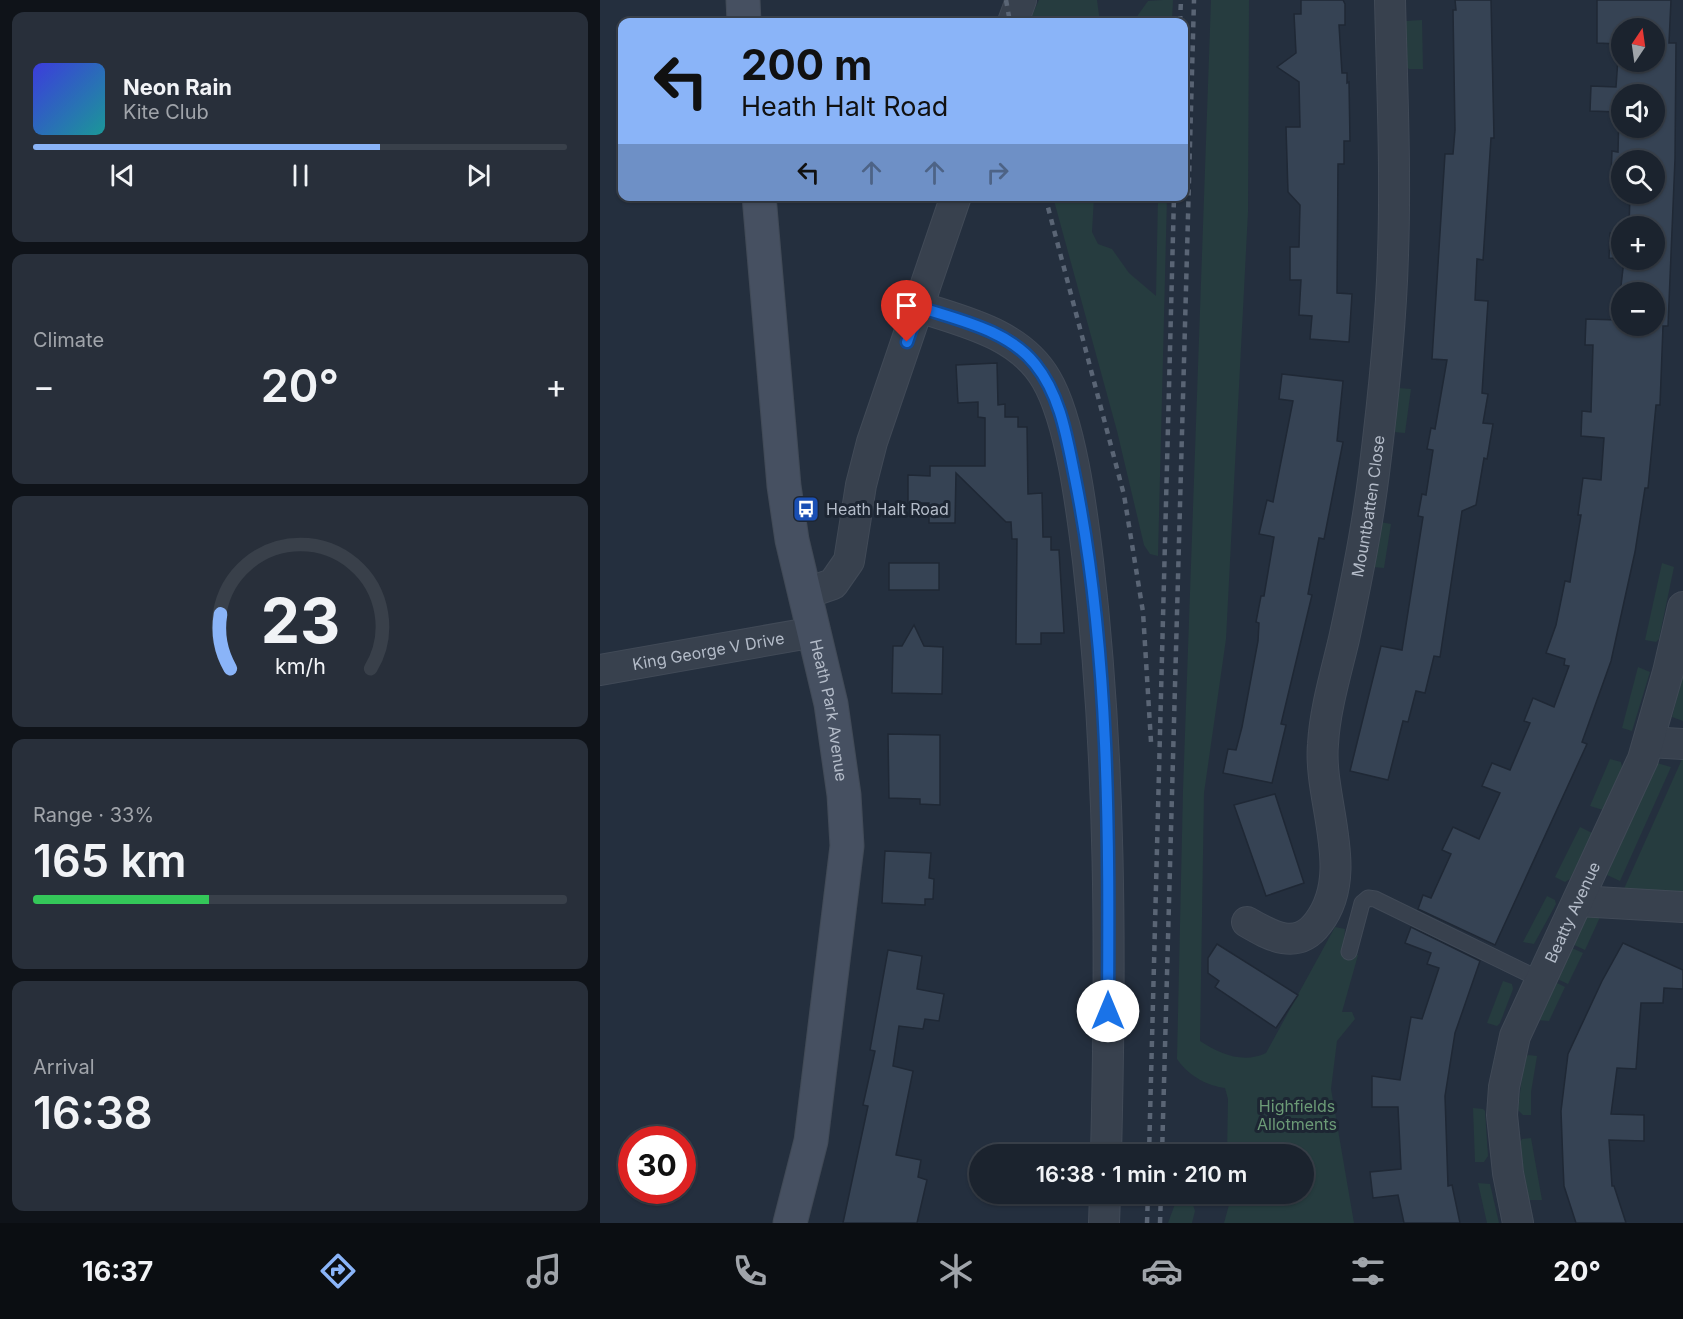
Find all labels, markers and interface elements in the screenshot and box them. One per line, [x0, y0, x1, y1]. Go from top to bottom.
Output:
north arrow [1611, 18, 1665, 72]
map controls [1611, 18, 1665, 336]
text: 200 m [741, 39, 872, 90]
icon: left [642, 42, 720, 120]
text: Neon Rain [123, 74, 232, 100]
button: sound [1611, 84, 1665, 138]
text: Heath Halt Road [741, 90, 948, 123]
text: Kite Club [123, 100, 209, 124]
button: search [1611, 150, 1665, 204]
icon: left [792, 156, 825, 189]
icon: ahead [855, 156, 888, 189]
icon: ahead [918, 156, 951, 189]
icon: right [981, 156, 1014, 189]
icon: previous [106, 159, 139, 192]
icon: pause [284, 159, 317, 192]
icon: next [462, 159, 495, 192]
button: + [1611, 216, 1665, 270]
pin [881, 280, 932, 342]
button: − [1611, 282, 1665, 336]
icon: arrive [890, 289, 923, 322]
text: Climate [33, 328, 104, 352]
text: 20° [261, 358, 339, 413]
text: − [33, 366, 55, 406]
text: + [545, 366, 567, 406]
street label: Mountbatten Close [1347, 434, 1389, 579]
bus stop icon: Heath Halt Road [791, 494, 821, 524]
place label: Heath Halt Road [826, 499, 949, 519]
text: 23 [260, 583, 340, 658]
street label: King George V Drive [631, 628, 786, 674]
street label: Heath Park Avenue [806, 637, 852, 783]
text: km/h [275, 653, 325, 679]
text: Range · 33% [33, 803, 154, 827]
text: 165 km [33, 833, 187, 888]
street label: Beatty Avenue [1540, 858, 1604, 966]
position arrow [1076, 979, 1140, 1043]
text: Arrival [33, 1055, 95, 1079]
text: 16:38 [33, 1085, 153, 1140]
park label: Highfields Allotments [1257, 1096, 1337, 1134]
speed limit sign: 30 [618, 1126, 696, 1204]
text: 16:38 · 1 min · 210 m [1036, 1161, 1247, 1187]
icon: directions [317, 1250, 359, 1292]
icon: music [523, 1250, 565, 1292]
icon: phone [729, 1250, 771, 1292]
icon: climate [935, 1250, 977, 1292]
icon: car [1141, 1250, 1183, 1292]
icon: filters [1347, 1250, 1389, 1292]
text: 16:37 [82, 1255, 153, 1288]
text: 20° [1553, 1255, 1601, 1288]

